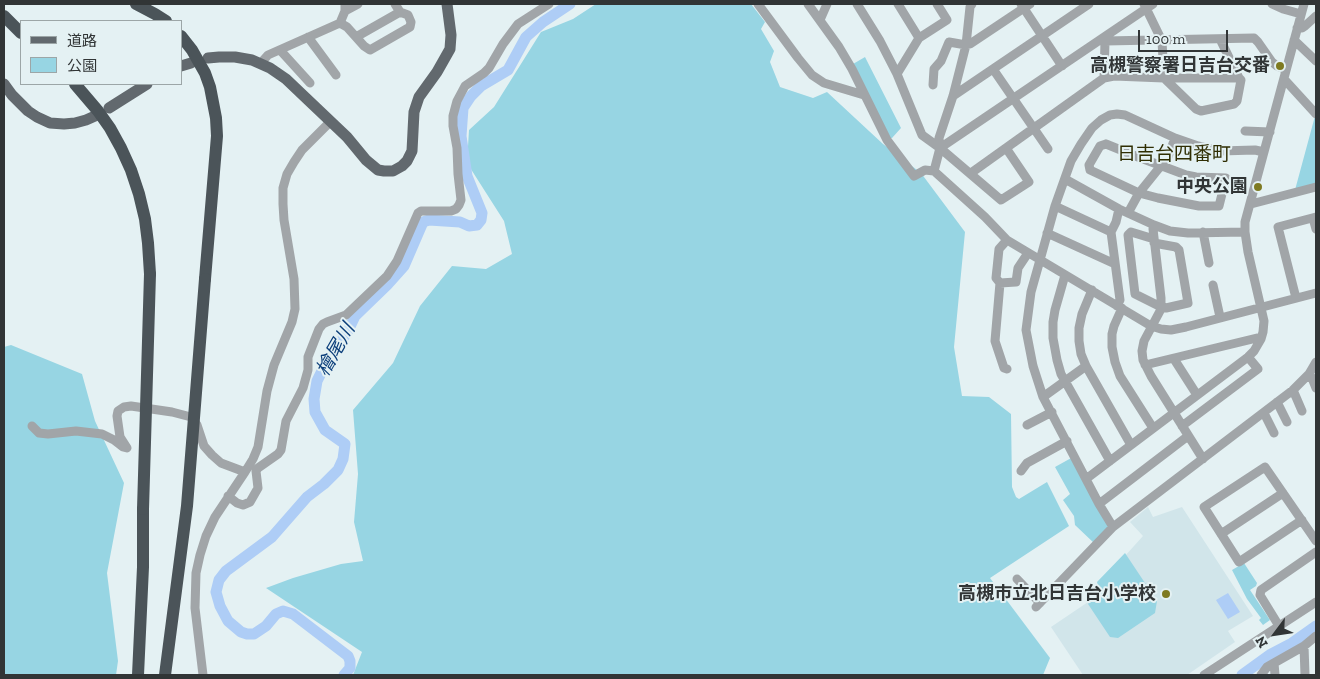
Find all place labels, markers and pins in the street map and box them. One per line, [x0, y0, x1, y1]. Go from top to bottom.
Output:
place label: 高槻警察署日吉台交番 [1090, 55, 1270, 77]
marker: 高槻警察署日吉台交番 [1274, 60, 1286, 72]
place label: 中央公園 [1176, 176, 1248, 198]
marker: 中央公園 [1252, 181, 1264, 193]
place label: 高槻市立北日吉台小学校 [958, 583, 1156, 605]
marker: 高槻市立北日吉台小学校 [1160, 588, 1172, 600]

